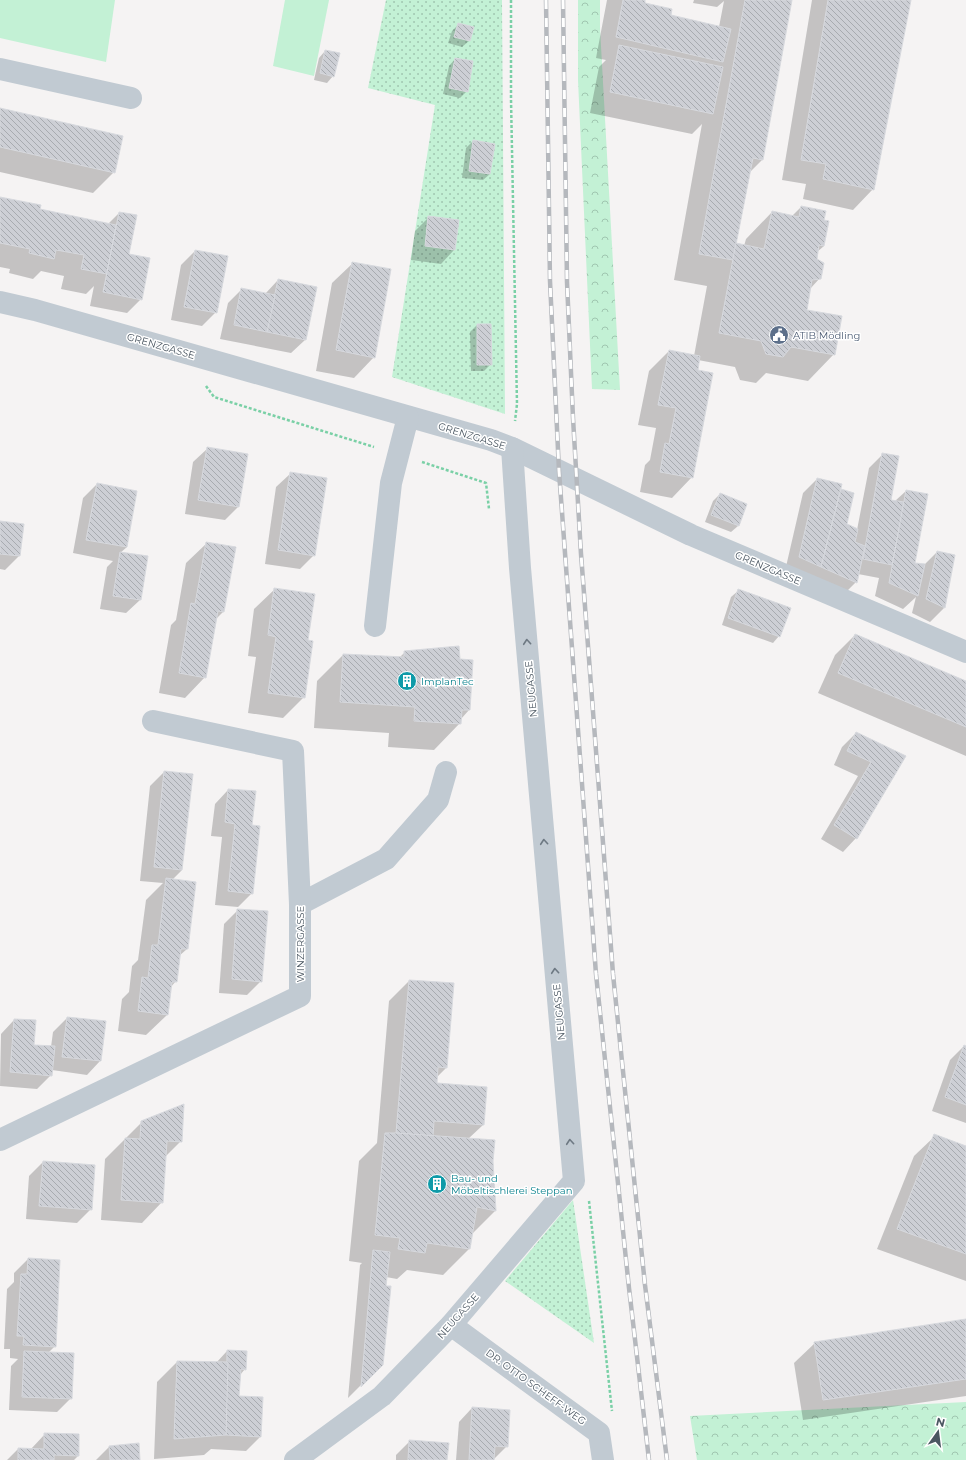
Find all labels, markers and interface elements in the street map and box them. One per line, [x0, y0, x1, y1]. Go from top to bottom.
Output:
public building icon: ATIB Mödling [768, 324, 790, 346]
place label: ATIB Mödling [793, 329, 860, 342]
street label: GRENZGASSE [126, 330, 197, 362]
street label: GRENZGASSE [437, 420, 508, 453]
street label: GRENZGASSE [733, 548, 803, 588]
one-way arrow [522, 639, 531, 645]
street label: NEUGASSE [522, 660, 540, 718]
building icon: ImplanTec [396, 670, 418, 692]
place label: ImplanTec [421, 675, 474, 688]
one-way arrow [540, 839, 549, 845]
street label: WINZERGASSE [294, 905, 307, 982]
one-way arrow [551, 968, 560, 974]
street label: NEUGASSE [550, 983, 568, 1041]
one-way arrow [566, 1139, 575, 1146]
place label: Bau- und Möbeltischlerei Steppan [451, 1172, 572, 1197]
building icon: Bau- und Möbeltischlerei Steppan [426, 1173, 448, 1195]
street label: NEUGASSE [434, 1290, 482, 1341]
street label: DR. OTTO SCHEFF-WEG [483, 1346, 589, 1428]
north arrow [918, 1412, 958, 1452]
text: N [934, 1414, 946, 1430]

